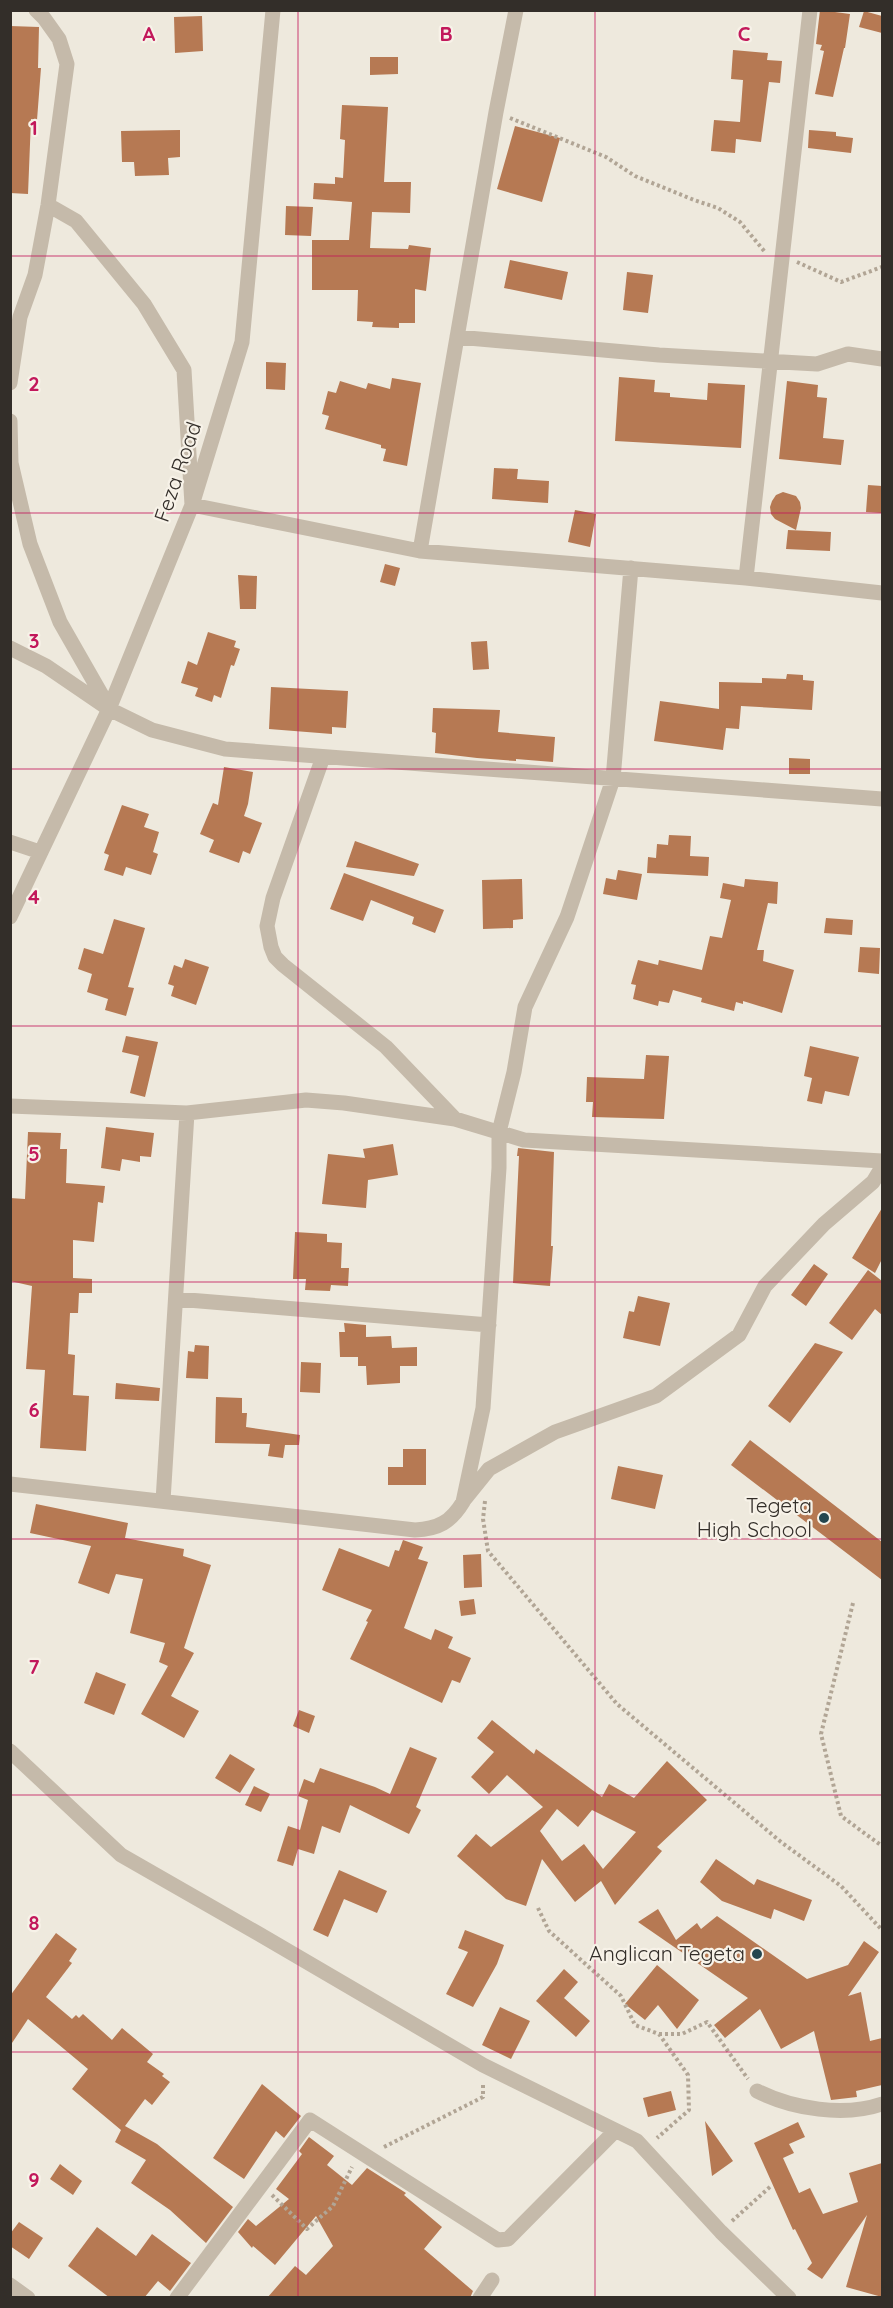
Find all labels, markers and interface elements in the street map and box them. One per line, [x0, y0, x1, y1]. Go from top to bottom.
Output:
text: A [143, 21, 156, 46]
text: B [439, 21, 453, 46]
text: C [738, 21, 751, 46]
text: 1 [30, 115, 38, 140]
text: 2 [28, 371, 40, 396]
street label: Feza Road [148, 418, 206, 525]
text: 3 [29, 628, 39, 653]
text: 4 [28, 884, 40, 909]
text: 5 [28, 1141, 40, 1166]
text: 6 [28, 1397, 40, 1422]
place label: Tegeta High School [697, 1492, 812, 1542]
marker: Tegeta High School [817, 1511, 831, 1525]
text: 7 [29, 1654, 40, 1679]
text: 8 [29, 1910, 40, 1935]
place label: Anglican Tegeta [589, 1940, 745, 1966]
marker: Anglican Tegeta [750, 1947, 764, 1961]
text: 9 [28, 2167, 40, 2192]

